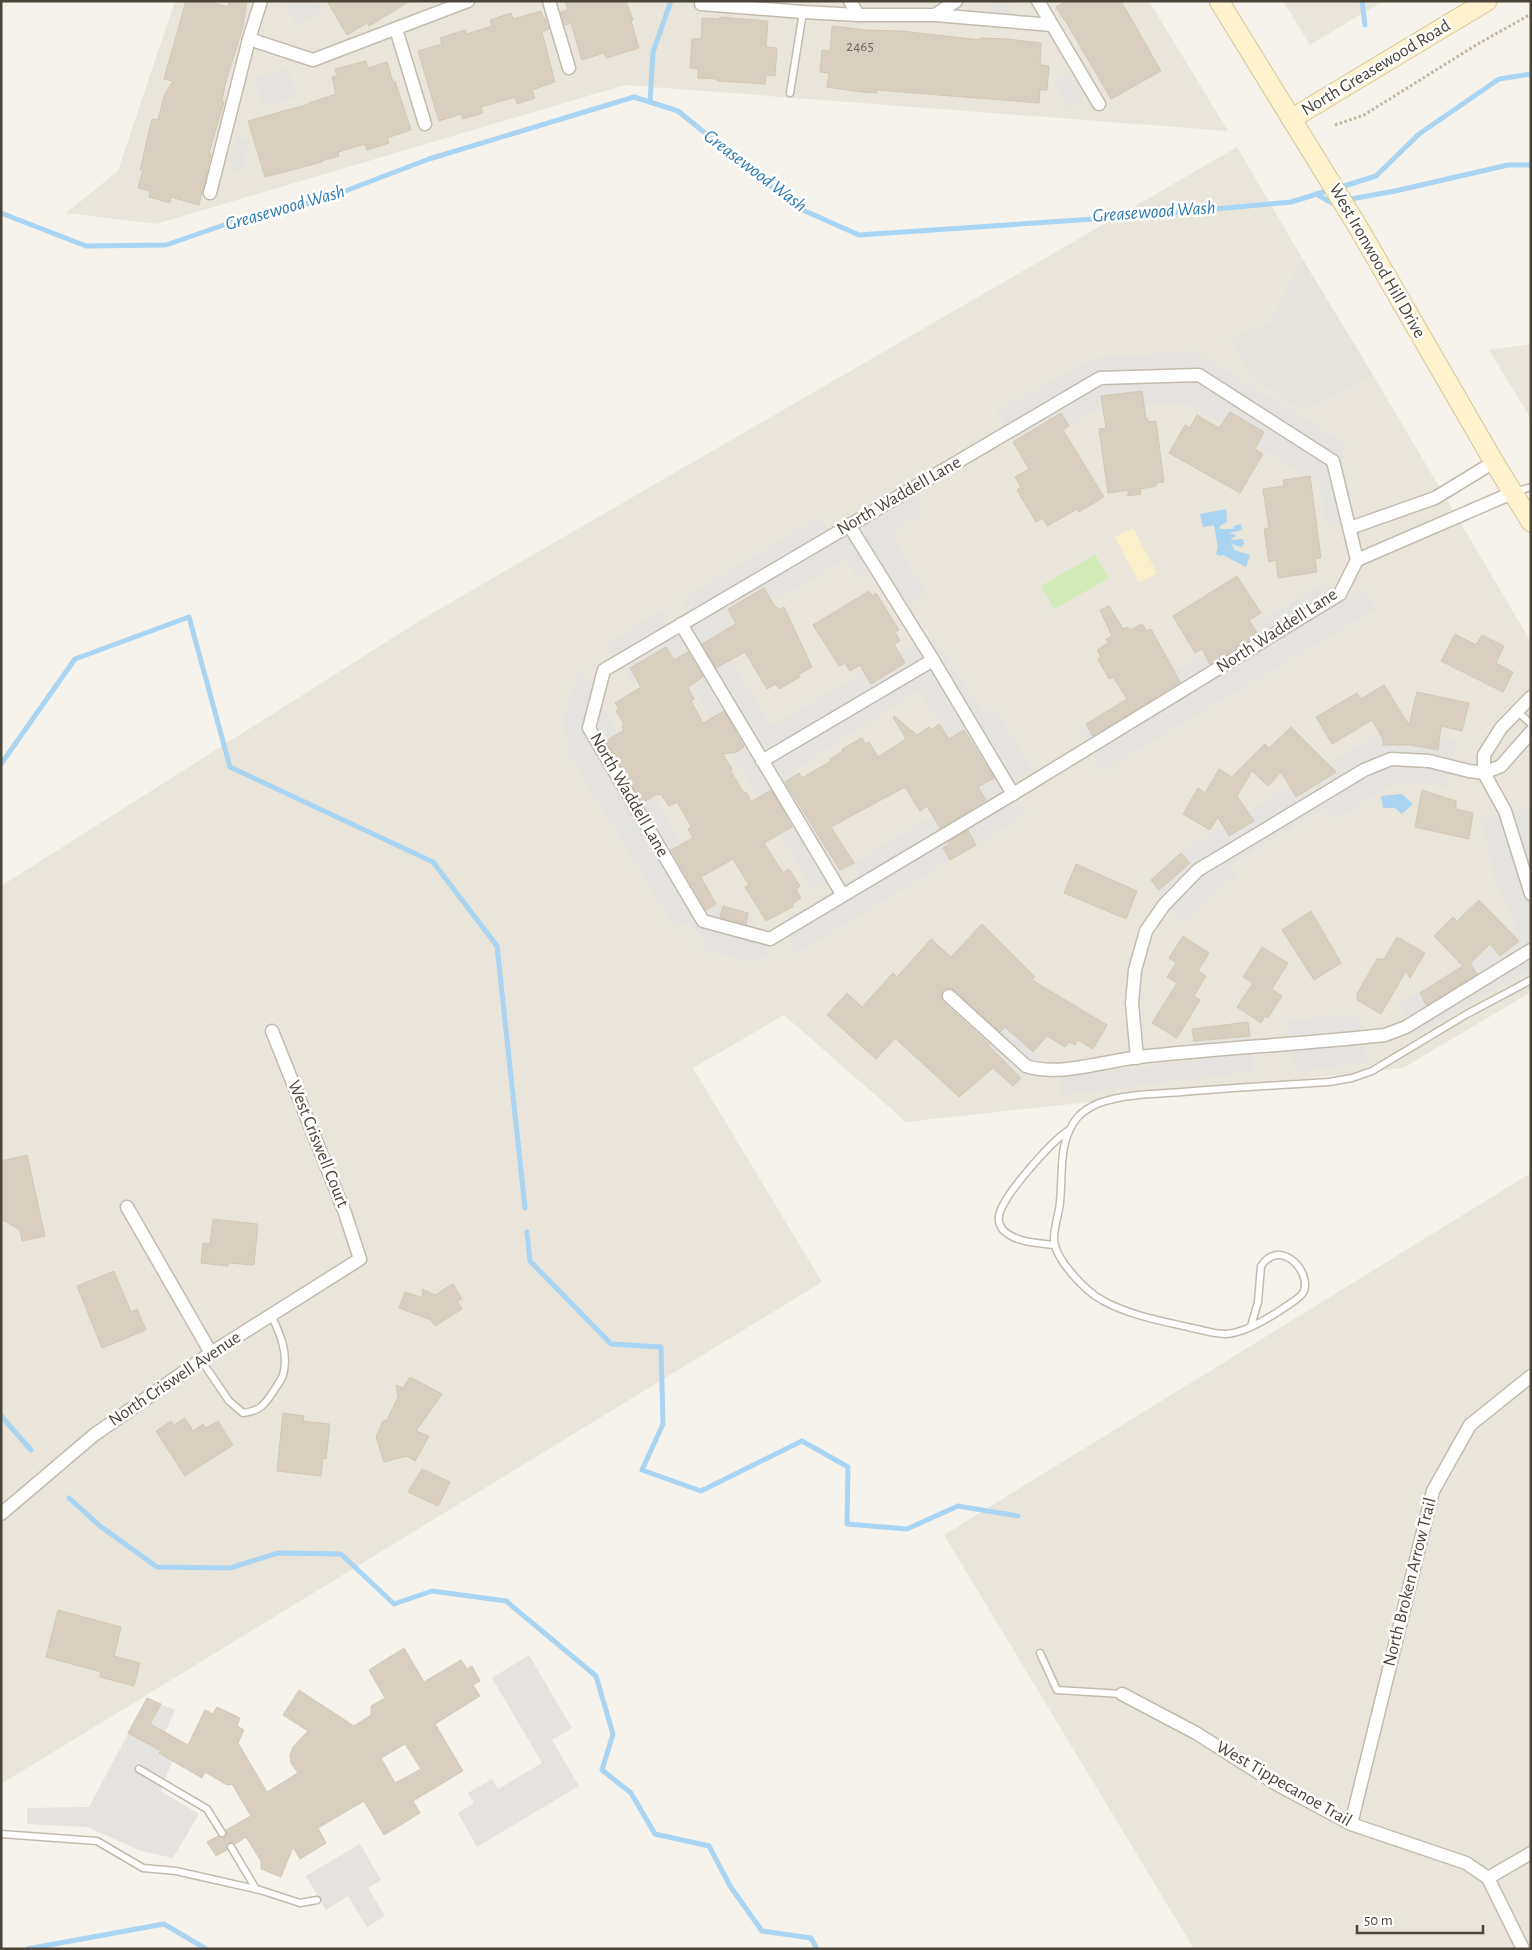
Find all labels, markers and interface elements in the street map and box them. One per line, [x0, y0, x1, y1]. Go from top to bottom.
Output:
street label: North Greasewood Road [1299, 17, 1453, 119]
house number: 2465 [846, 39, 874, 54]
water label: Greasewood Wash [700, 126, 810, 216]
street label: West Ironwood Hill Drive [1325, 181, 1429, 341]
water label: Greasewood Wash [223, 182, 347, 234]
water label: Greasewood Wash [1092, 198, 1216, 226]
street label: North Waddell Lane [834, 453, 964, 539]
street label: North Waddell Lane [1213, 585, 1341, 677]
street label: North Waddell Lane [586, 730, 672, 860]
street label: West Criswell Court [284, 1078, 352, 1210]
street label: North Criswell Avenue [106, 1328, 244, 1430]
street label: North Broken Arrow Trail [1380, 1496, 1440, 1668]
street label: West Tippecanoe Trail [1213, 1738, 1355, 1830]
scale bar [1357, 1902, 1483, 1934]
text: 50 m [1364, 1913, 1393, 1928]

